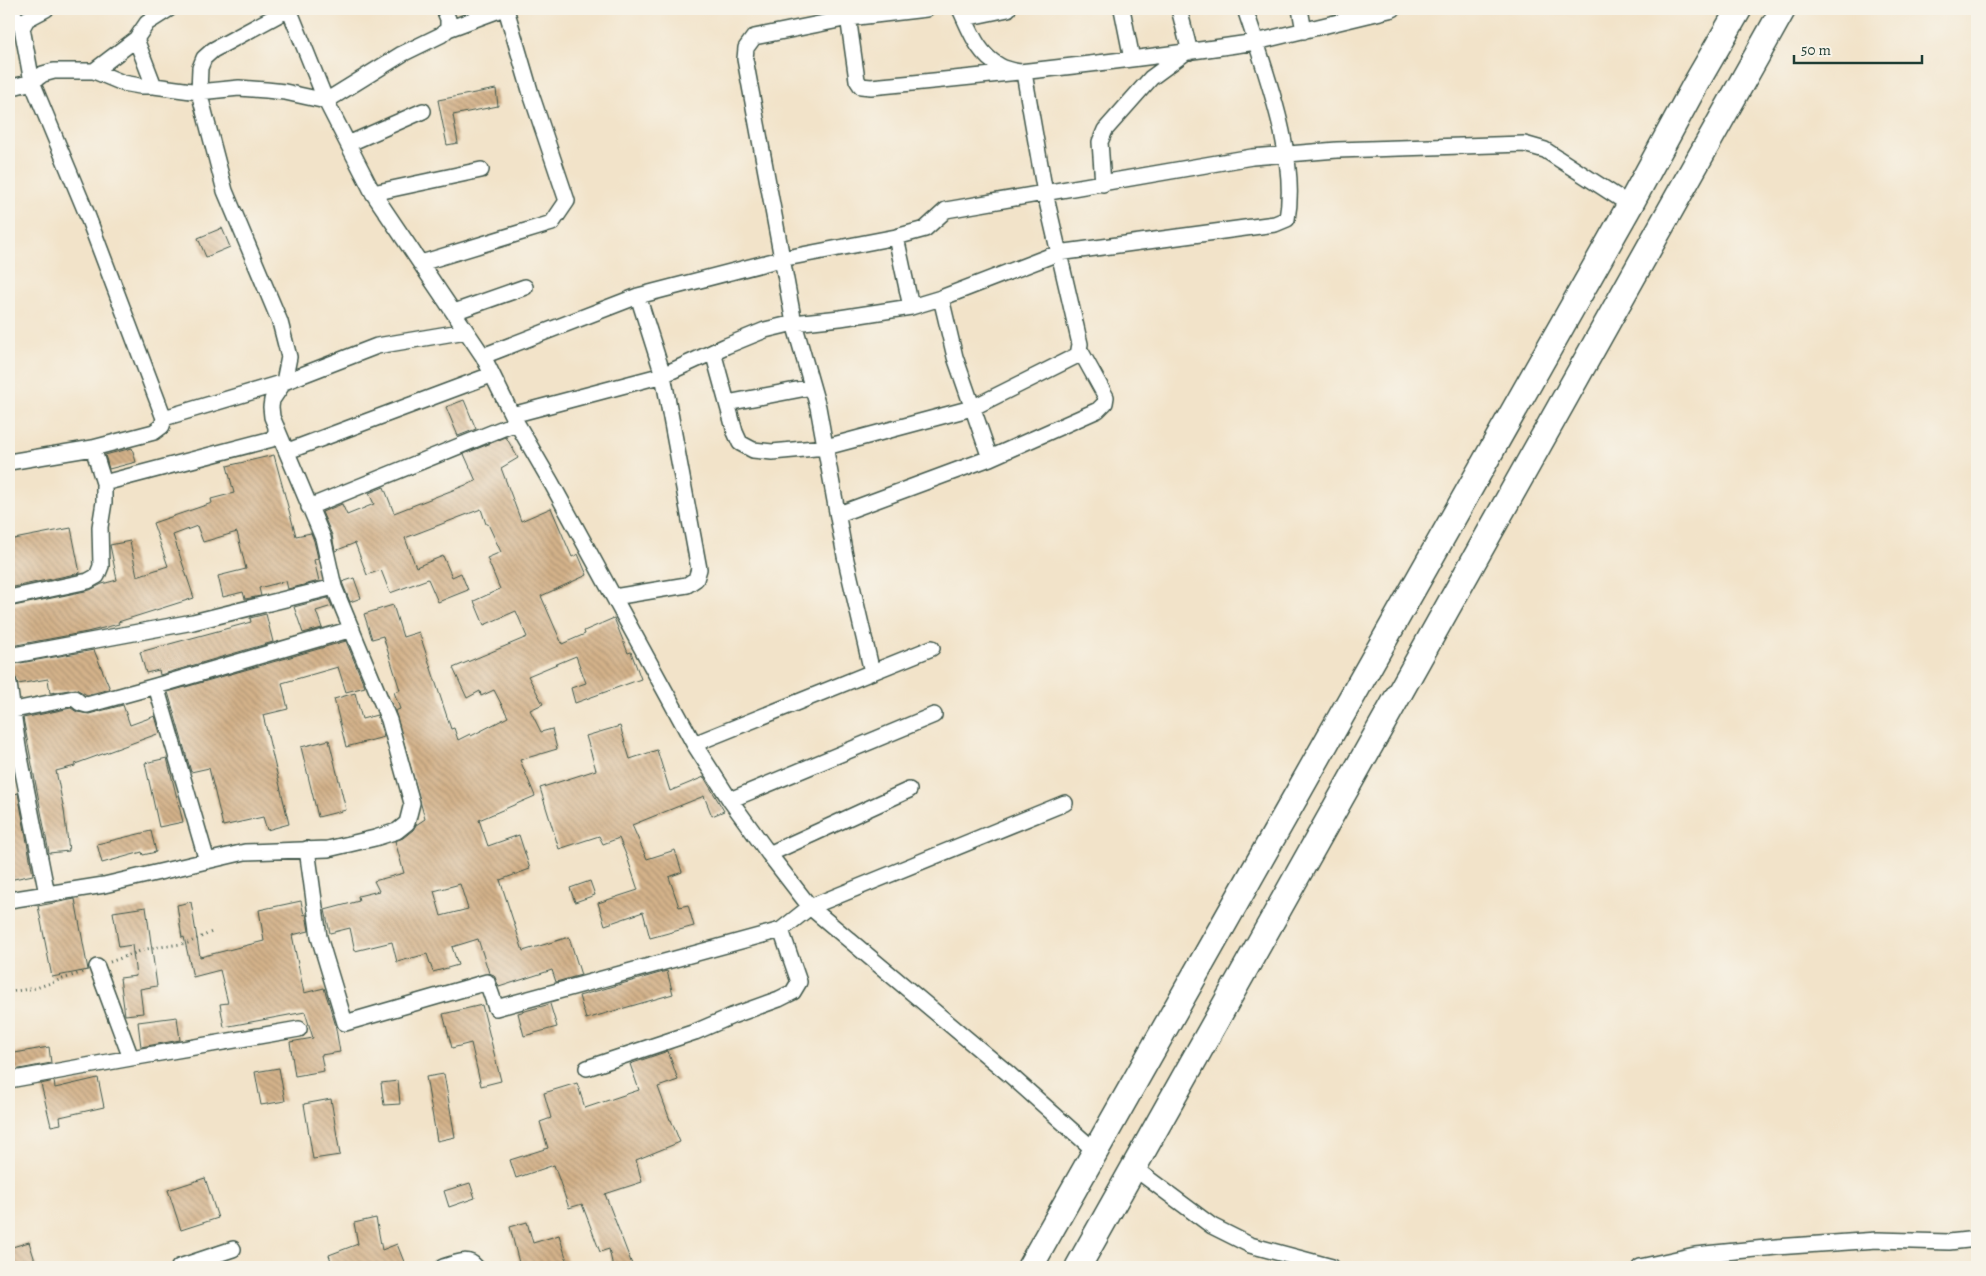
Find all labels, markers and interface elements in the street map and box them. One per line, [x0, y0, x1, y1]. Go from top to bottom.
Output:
scale bar [1794, 32, 1921, 64]
text: 50 m [1801, 40, 1831, 60]

